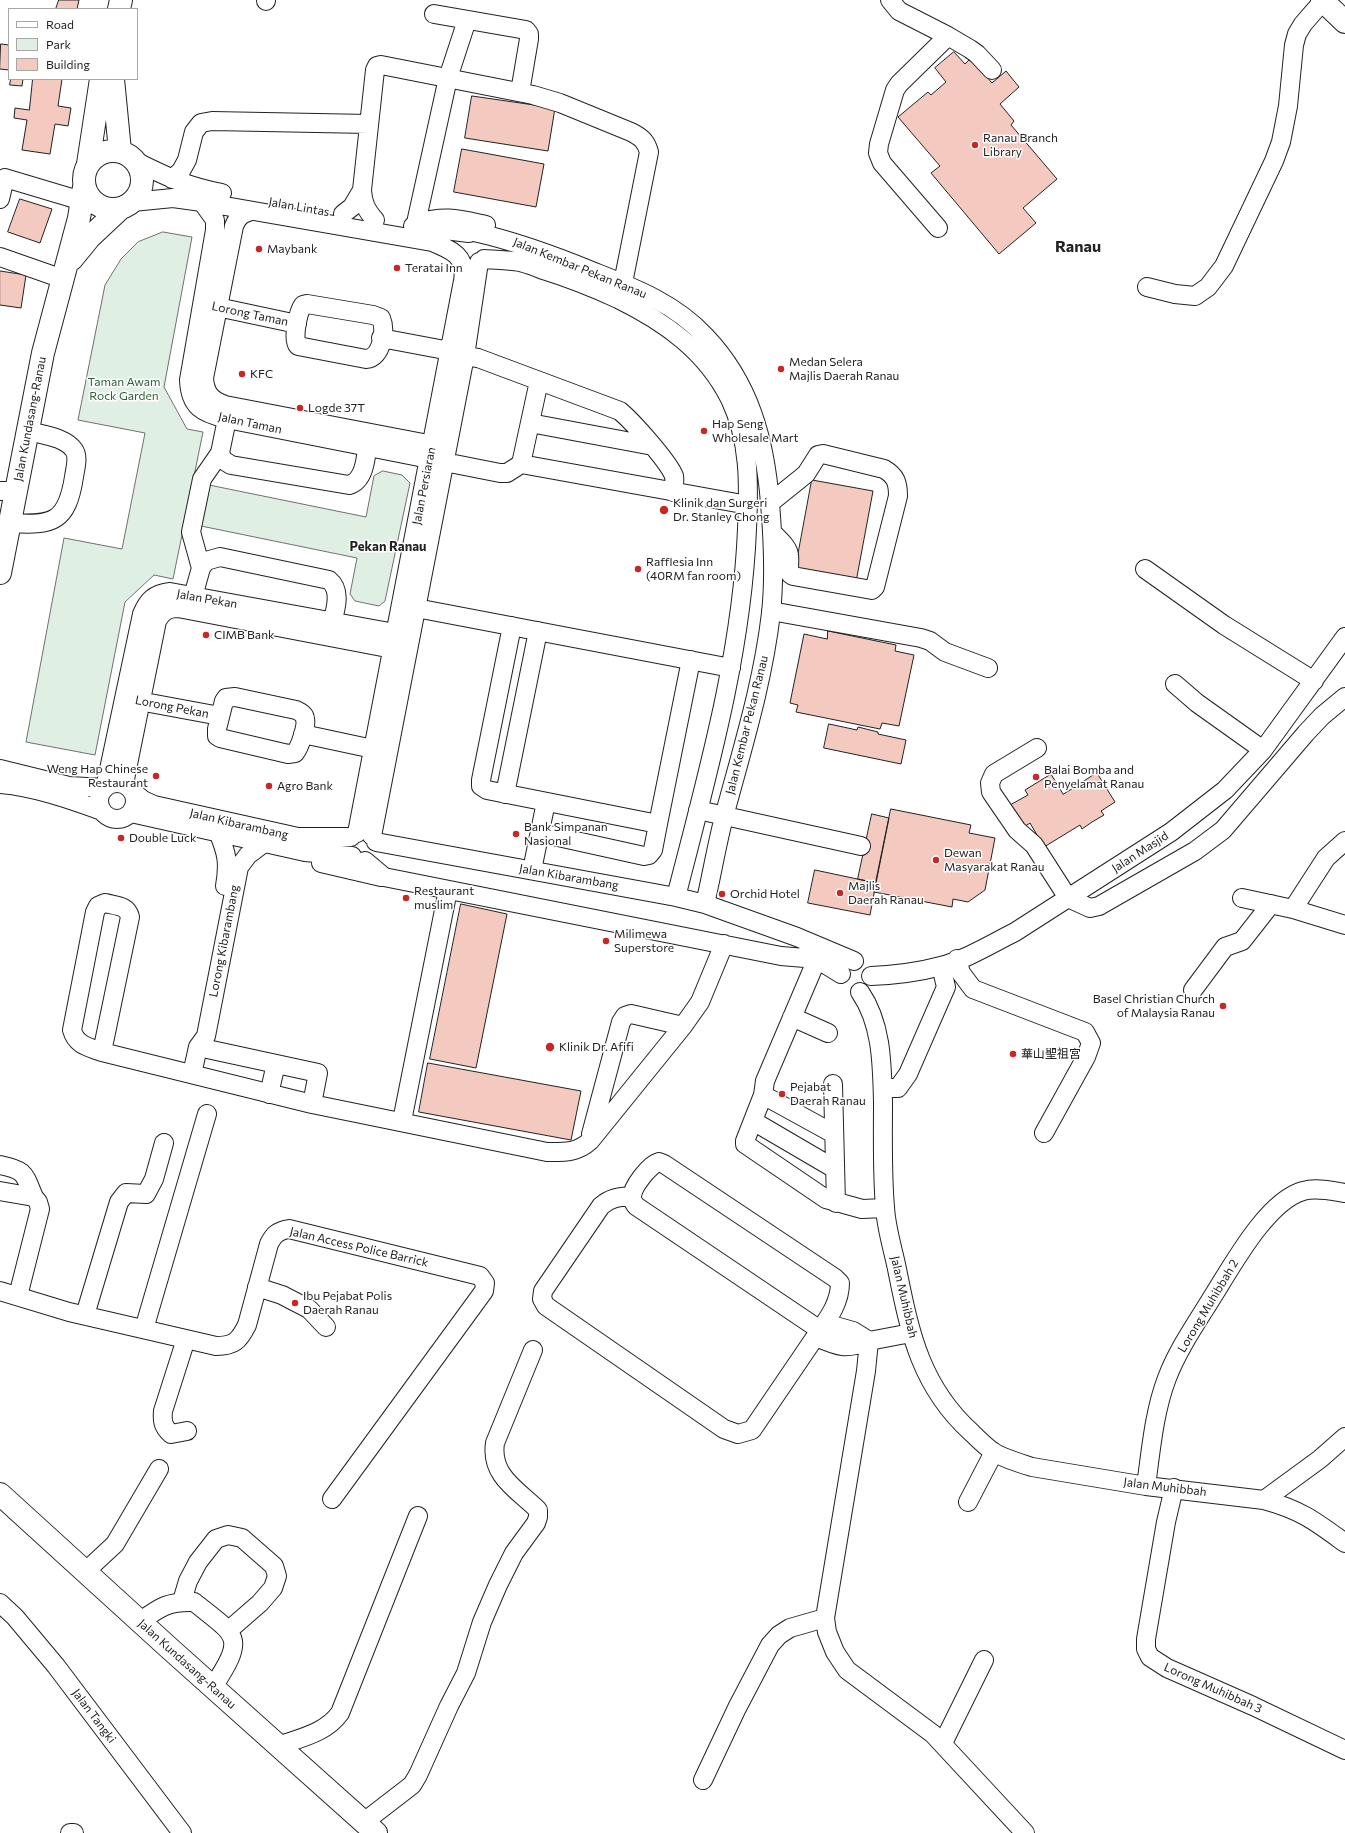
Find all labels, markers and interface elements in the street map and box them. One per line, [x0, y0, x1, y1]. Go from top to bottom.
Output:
legend [8, 8, 138, 80]
text: Road [46, 17, 74, 31]
text: Park [46, 37, 71, 51]
text: Building [46, 57, 90, 71]
place label: Ranau Branch Library [983, 131, 1058, 159]
marker: Ranau Branch Library [970, 140, 980, 150]
street label: Jalan Lintas [267, 195, 331, 219]
street label: Jalan Kembar Pekan Ranau [511, 235, 649, 301]
district label: Ranau [1055, 237, 1101, 257]
place label: Maybank [267, 242, 317, 256]
marker: Maybank [254, 244, 264, 254]
place label: Teratai Inn [405, 261, 463, 275]
marker: Teratai Inn [392, 263, 402, 273]
street label: Lorong Taman [210, 299, 290, 329]
street label: Jalan Kundasang-Ranau [11, 355, 49, 483]
place label: Medan Selera Majlis Daerah Ranau [789, 355, 899, 383]
marker: Medan Selera Majlis Daerah Ranau [776, 364, 786, 374]
place label: KFC [250, 367, 273, 381]
marker: KFC [237, 369, 247, 379]
park label: Taman Awam Rock Garden [88, 375, 160, 403]
place label: Logde 37T [308, 401, 365, 415]
marker: Logde 37T [295, 403, 305, 413]
street label: Jalan Taman [217, 409, 283, 437]
place label: Hap Seng Wholesale Mart [712, 417, 798, 445]
marker: Hap Seng Wholesale Mart [699, 426, 709, 436]
street label: Jalan Persiaran [409, 446, 439, 526]
place label: Klinik dan Surgeri Dr. Stanley Chong [673, 496, 770, 524]
marker: Klinik dan Surgeri Dr. Stanley Chong [658, 504, 670, 516]
district label: Pekan Ranau [350, 539, 426, 555]
place label: Rafflesia Inn (40RM fan room) [646, 555, 741, 583]
marker: Rafflesia Inn (40RM fan room) [633, 564, 643, 574]
street label: Jalan Pekan [175, 587, 239, 611]
place label: CIMB Bank [214, 628, 275, 642]
marker: CIMB Bank [201, 630, 211, 640]
street label: Jalan Kembar Pekan Ranau [723, 654, 771, 796]
street label: Lorong Pekan [134, 693, 210, 721]
place label: Weng Hap Chinese Restaurant [47, 762, 148, 790]
place label: Balai Bomba and Penyelamat Ranau [1044, 763, 1144, 791]
marker: Weng Hap Chinese Restaurant [151, 771, 161, 781]
marker: Balai Bomba and Penyelamat Ranau [1031, 772, 1041, 782]
place label: Agro Bank [277, 779, 333, 793]
marker: Agro Bank [264, 781, 274, 791]
street label: Jalan Kibarambang [188, 806, 290, 842]
place label: Bank Simpanan Nasional [524, 820, 608, 848]
street label: Jalan Masjid [1109, 828, 1171, 876]
marker: Bank Simpanan Nasional [511, 829, 521, 839]
place label: Double Luck [129, 831, 196, 845]
marker: Double Luck [116, 833, 126, 843]
place label: Dewan Masyarakat Ranau [944, 846, 1044, 874]
marker: Dewan Masyarakat Ranau [931, 855, 941, 865]
street label: Jalan Kibarambang [518, 861, 620, 893]
place label: Majlis Daerah Ranau [848, 879, 924, 907]
street label: Lorong Kibarambang [206, 884, 242, 998]
place label: Restaurant muslim [414, 884, 474, 912]
place label: Orchid Hotel [730, 887, 800, 901]
marker: Majlis Daerah Ranau [835, 888, 845, 898]
marker: Orchid Hotel [717, 889, 727, 899]
marker: Restaurant muslim [401, 893, 411, 903]
place label: Milimewa Superstore [614, 927, 674, 955]
marker: Milimewa Superstore [601, 936, 611, 946]
place label: Basel Christian Church of Malaysia Ranau [1093, 992, 1215, 1020]
marker: Basel Christian Church of Malaysia Ranau [1218, 1001, 1228, 1011]
place label: Klinik Dr. Afifi [559, 1040, 634, 1054]
marker: Klinik Dr. Afifi [544, 1041, 556, 1053]
place label: 華山聖祖宮 [1021, 1047, 1081, 1061]
marker: 華山聖祖宮 [1008, 1049, 1018, 1059]
place label: Pejabat Daerah Ranau [790, 1080, 866, 1108]
marker: Pejabat Daerah Ranau [777, 1089, 787, 1099]
street label: Jalan Access Police Barrick [288, 1224, 430, 1270]
street label: Jalan Muhibbah [888, 1255, 920, 1339]
street label: Lorong Muhibbah 2 [1175, 1257, 1241, 1355]
place label: Ibu Pejabat Polis Daerah Ranau [303, 1289, 392, 1317]
marker: Ibu Pejabat Polis Daerah Ranau [290, 1298, 300, 1308]
street label: Jalan Muhibbah [1123, 1475, 1207, 1499]
street label: Jalan Kundasang-Ranau [135, 1616, 239, 1712]
street label: Lorong Muhibbah 3 [1162, 1660, 1264, 1716]
street label: Jalan Tangki [69, 1686, 119, 1746]

